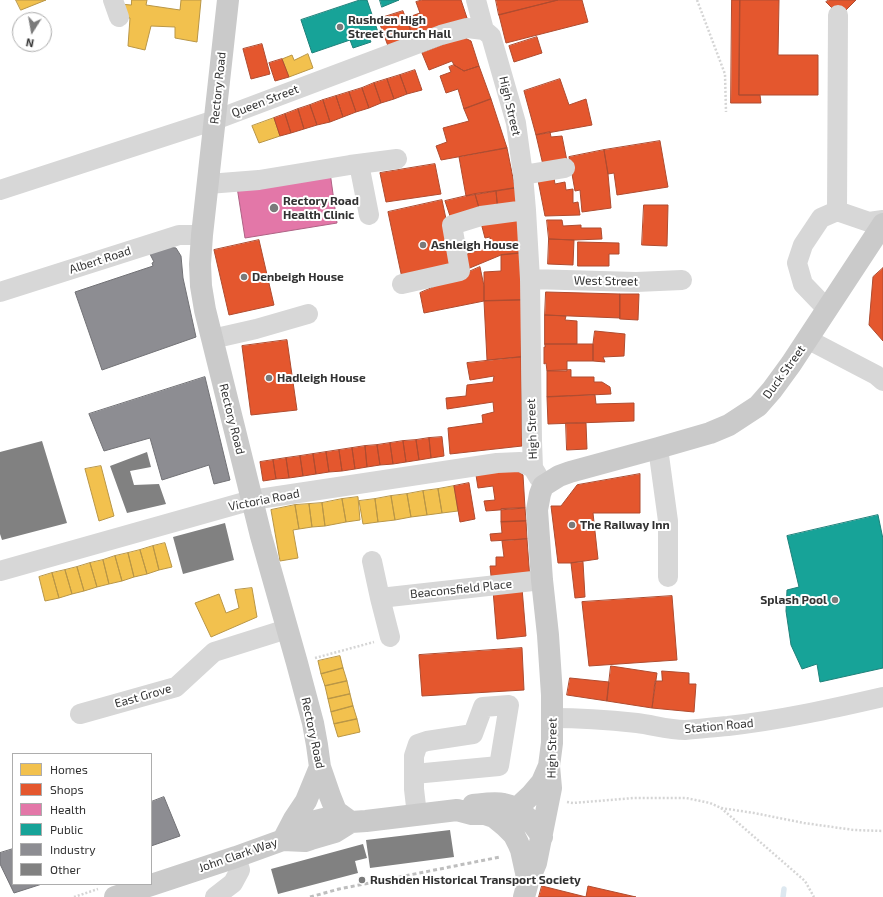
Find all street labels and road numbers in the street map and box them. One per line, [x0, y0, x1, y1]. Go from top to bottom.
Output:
street label: Rectory Road [207, 51, 229, 125]
street label: High Street [496, 75, 524, 137]
street label: Queen Street [229, 82, 301, 120]
street label: Albert Road [67, 243, 133, 277]
street label: West Street [574, 273, 638, 289]
street label: Duck Street [760, 342, 808, 402]
street label: Rectory Road [216, 382, 248, 456]
street label: High Street [524, 398, 540, 460]
street label: Victoria Road [227, 486, 301, 514]
street label: Beaconsfield Place [409, 576, 513, 602]
street label: East Grove [113, 681, 173, 711]
street label: Rectory Road [298, 696, 328, 770]
street label: Station Road [684, 716, 754, 736]
street label: High Street [544, 718, 560, 778]
street label: John Clark Way [197, 835, 279, 875]

